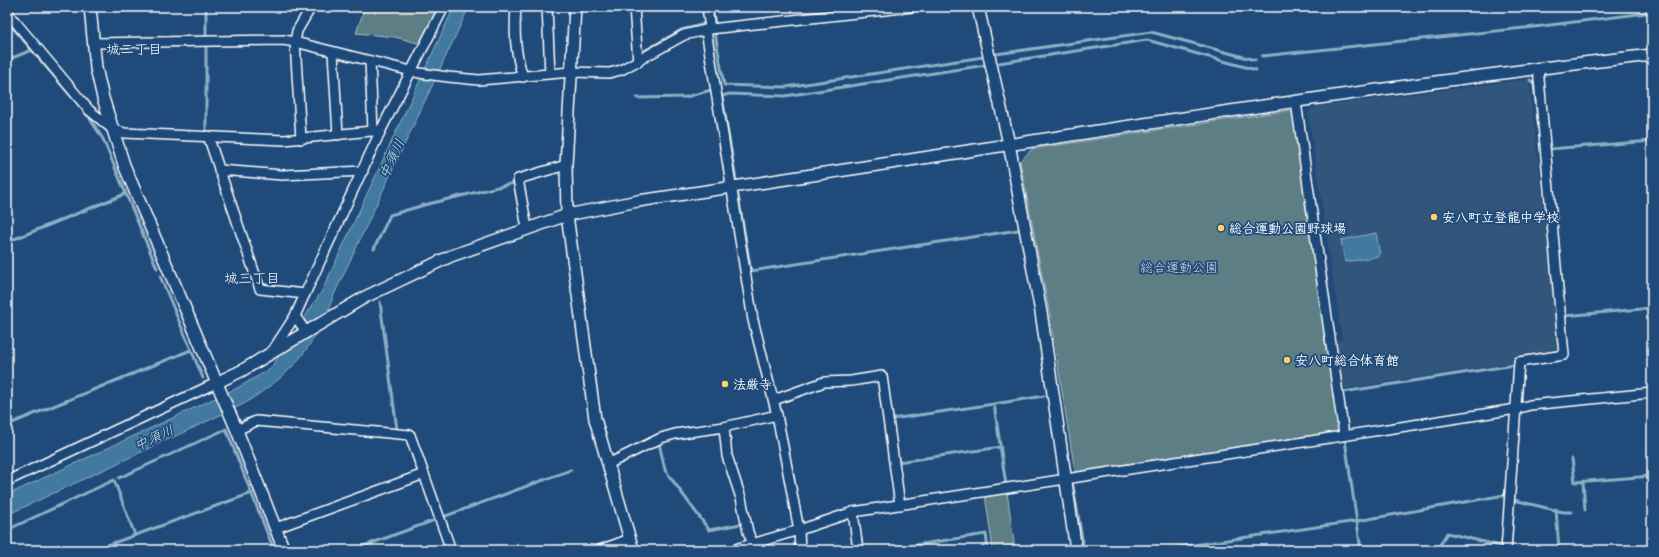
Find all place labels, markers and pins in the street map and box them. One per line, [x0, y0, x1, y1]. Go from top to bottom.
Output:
place label: 安八町立登龍中学校 [1442, 210, 1559, 225]
marker: 安八町立登龍中学校 [1429, 212, 1439, 222]
place label: 総合運動公園野球場 [1229, 221, 1346, 236]
marker: 総合運動公園野球場 [1216, 223, 1226, 233]
place label: 安八町総合体育館 [1295, 353, 1399, 368]
marker: 安八町総合体育館 [1282, 355, 1292, 365]
place label: 法厳寺 [733, 377, 772, 392]
marker: 法厳寺 [720, 379, 730, 389]

